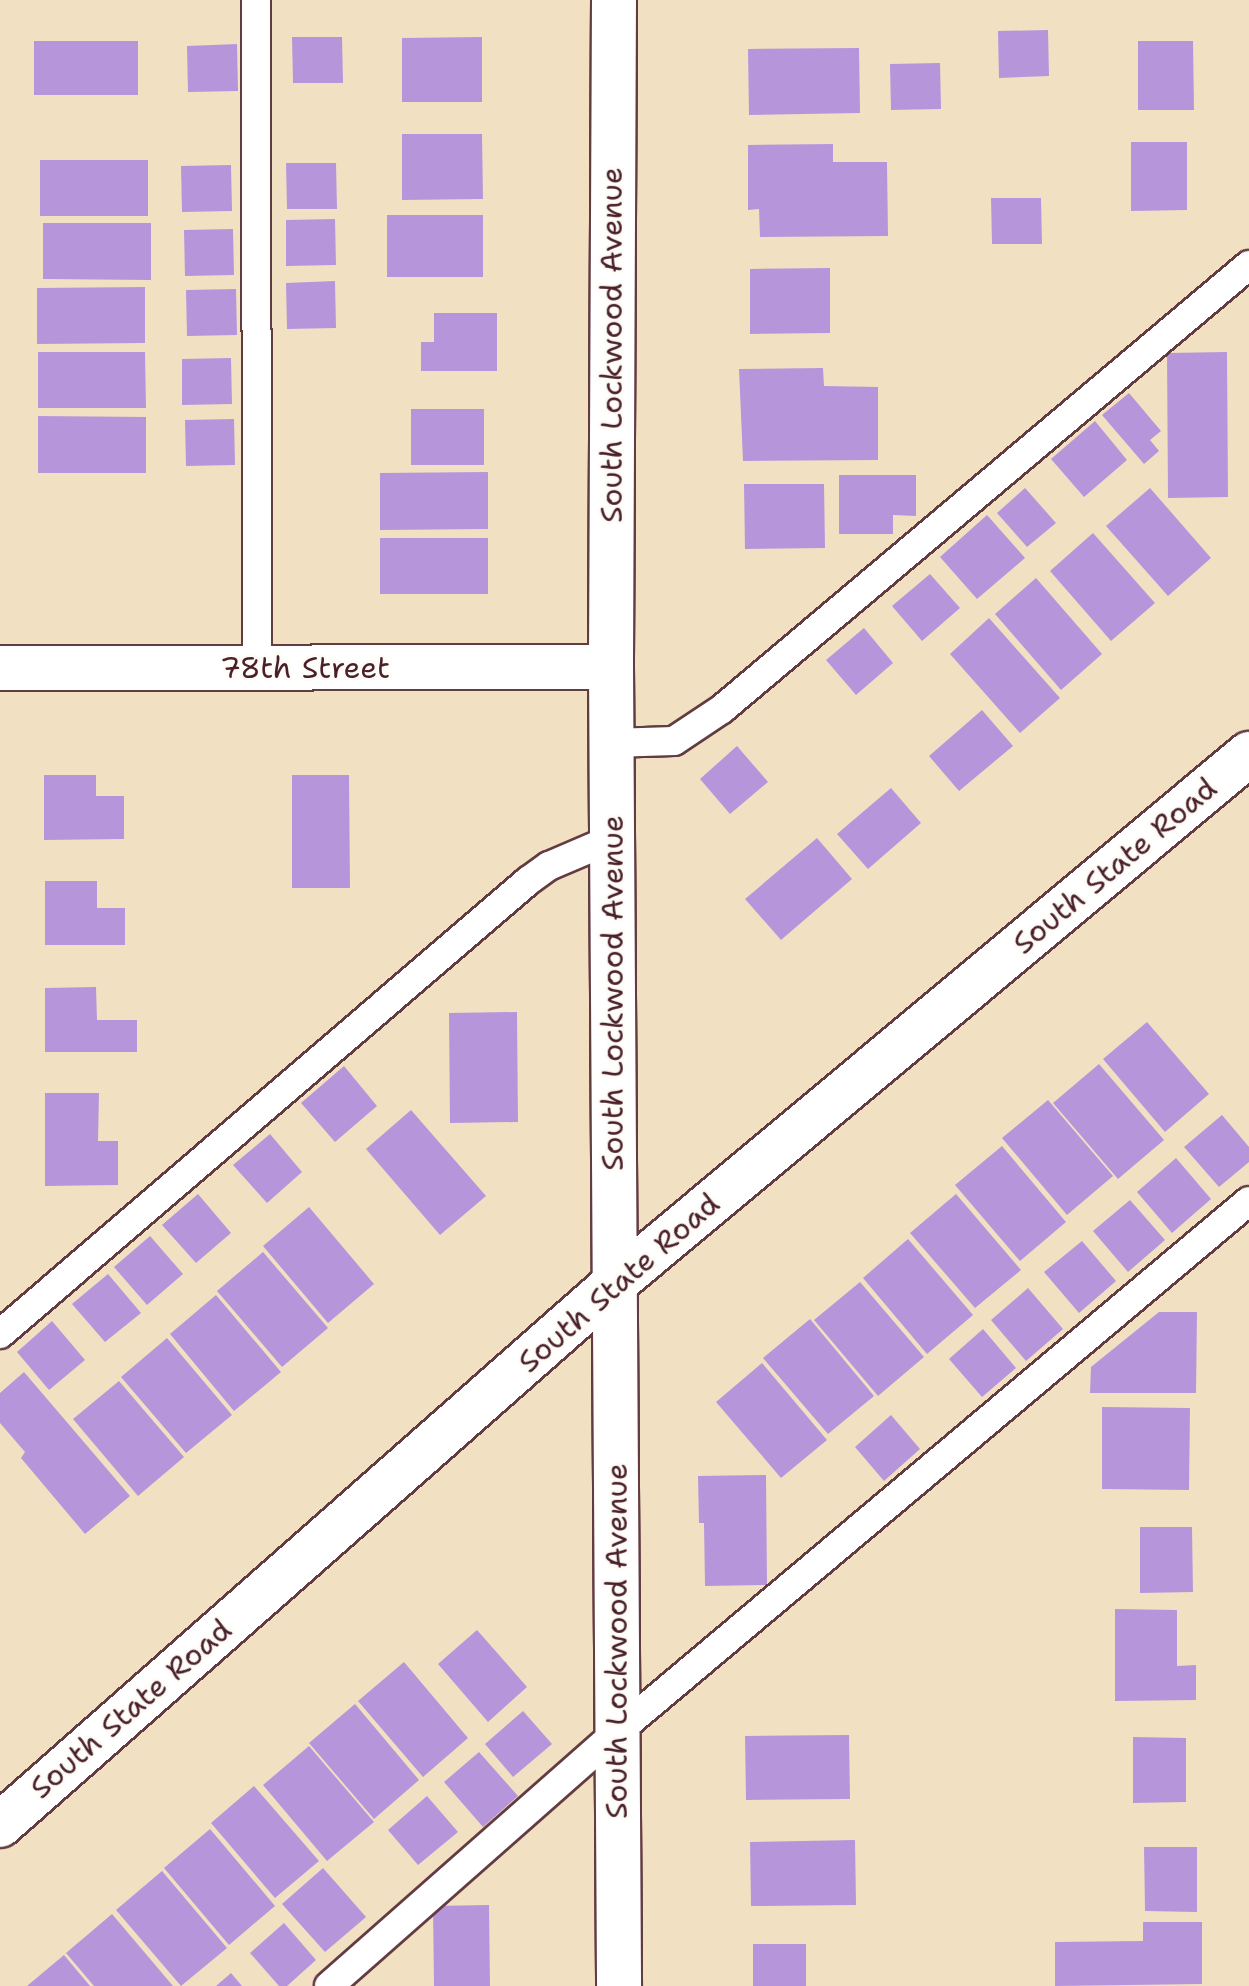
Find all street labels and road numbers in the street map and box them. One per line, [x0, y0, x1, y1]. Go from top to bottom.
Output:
street label: South Lockwood Avenue [594, 167, 630, 523]
street label: 78th Street [220, 650, 390, 686]
street label: South State Road [1006, 770, 1224, 962]
street label: South Lockwood Avenue [595, 815, 631, 1171]
street label: South State Road [511, 1186, 727, 1380]
street label: South Lockwood Avenue [599, 1463, 635, 1819]
street label: South State Road [23, 1612, 239, 1806]

